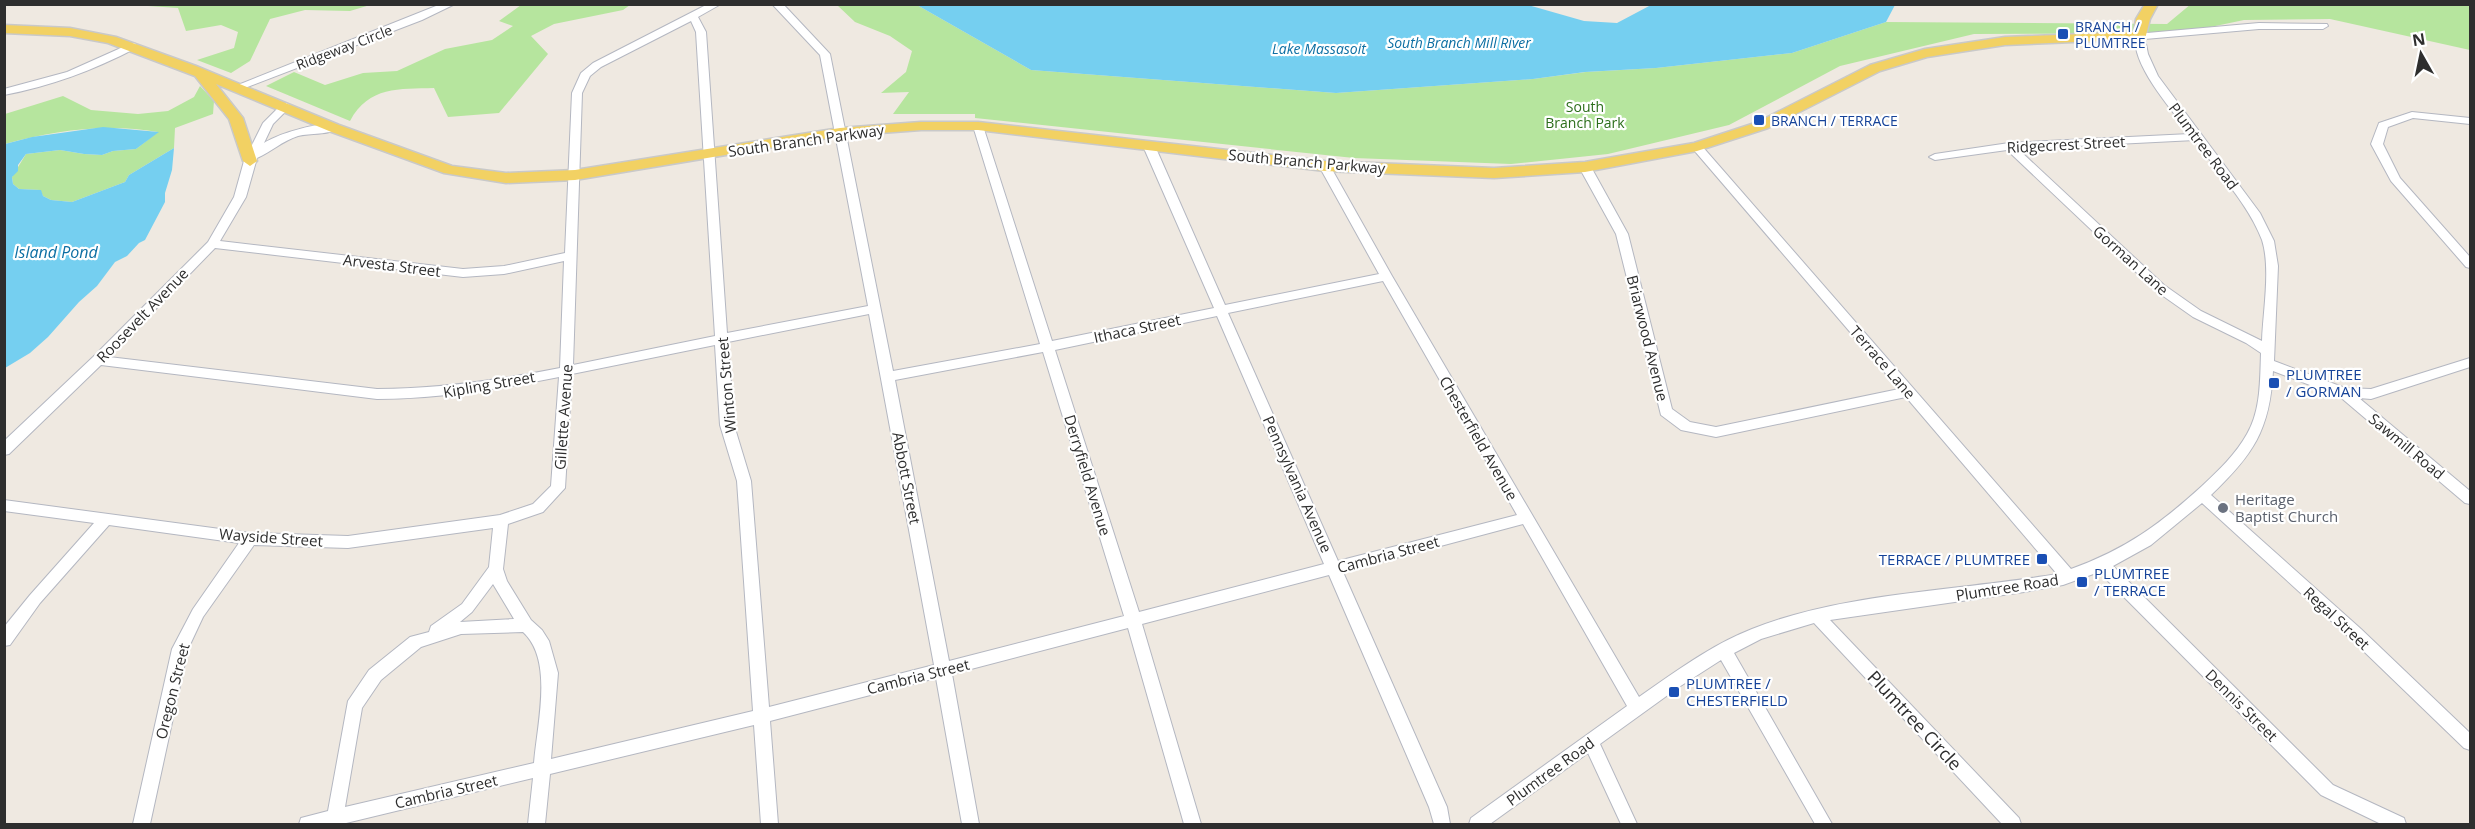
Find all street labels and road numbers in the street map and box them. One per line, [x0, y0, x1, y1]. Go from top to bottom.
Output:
street label: Ridgeway Circle [293, 20, 395, 74]
street label: Plumtree Road [2165, 98, 2243, 194]
street label: South Branch Parkway [727, 119, 886, 161]
street label: Ridgecrest Street [2006, 131, 2126, 157]
street label: South Branch Parkway [1228, 144, 1387, 178]
street label: Gorman Lane [2089, 221, 2173, 299]
street label: Arvesta Street [342, 249, 442, 281]
street label: Roosevelt Avenue [92, 263, 192, 367]
street label: Briarwood Avenue [1623, 273, 1673, 403]
street label: Ithaca Street [1092, 309, 1182, 347]
street label: Terrace Lane [1846, 321, 1920, 403]
street label: Winton Street [712, 336, 740, 434]
street label: Gillette Avenue [549, 363, 577, 471]
street label: Kipling Street [442, 366, 536, 402]
street label: Chesterfield Avenue [1435, 372, 1523, 504]
street label: Sawmill Road [2365, 408, 2449, 484]
street label: Derryfield Avenue [1060, 412, 1116, 538]
street label: Pennsylvania Avenue [1259, 413, 1337, 555]
street label: Abbott Street [888, 430, 926, 526]
street label: Wayside Street [218, 523, 324, 551]
street label: Cambria Street [1335, 531, 1441, 577]
street label: Plumtree Road [1954, 569, 2060, 605]
street label: Regal Street [2300, 582, 2374, 654]
street label: Oregon Street [150, 641, 194, 741]
street label: Cambria Street [865, 654, 971, 698]
street label: Plumtree Circle [1862, 665, 1968, 775]
street label: Dennis Street [2202, 665, 2282, 745]
street label: Plumtree Road [1502, 732, 1598, 810]
street label: Cambria Street [393, 769, 499, 813]

